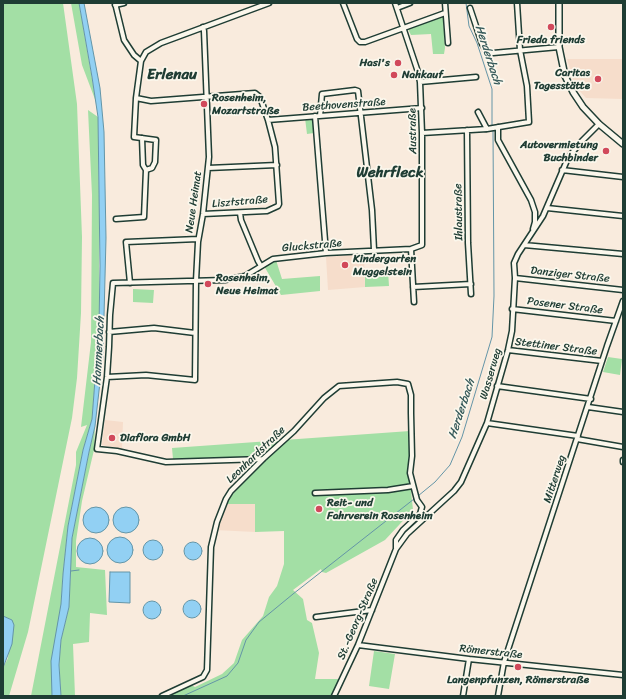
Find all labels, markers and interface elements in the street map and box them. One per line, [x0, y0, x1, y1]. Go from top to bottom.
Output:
marker: Frieda friends [546, 22, 556, 32]
water label: Herderbach [472, 23, 504, 87]
place label: Frieda friends [517, 33, 585, 47]
place label: Hasi's [359, 56, 390, 70]
marker: Hasi's [393, 58, 403, 68]
district label: Erlenau [147, 66, 197, 84]
place label: Caritas Tagesstätte [534, 66, 590, 92]
place label: Nahkauf [402, 68, 443, 82]
marker: Nahkauf [389, 70, 399, 80]
marker: Caritas Tagesstätte [593, 74, 603, 84]
place label: Rosenheim, Mozartstraße [212, 91, 279, 117]
street label: Beethovenstraße [302, 96, 386, 114]
marker: Rosenheim, Mozartstraße [199, 99, 209, 109]
street label: Austraße [406, 108, 420, 154]
place label: Autovermietung Buchbinder [520, 138, 598, 164]
marker: Autovermietung Buchbinder [601, 146, 611, 156]
district label: Wehrfleck [356, 164, 424, 182]
street label: Neue Heimat [183, 170, 205, 234]
street label: Ihlaustraße [452, 183, 466, 241]
street label: Lisztstraße [212, 193, 268, 211]
street label: Gluckstraße [282, 237, 342, 255]
place label: Kindergarten Muggelstein [353, 252, 416, 278]
marker: Kindergarten Muggelstein [340, 260, 350, 270]
street label: Danziger Straße [530, 264, 610, 286]
place label: Rosenheim, Neue Heimat [216, 271, 279, 297]
marker: Rosenheim, Neue Heimat [203, 279, 213, 289]
street label: Posener Straße [526, 295, 604, 317]
water label: Hammerbach [90, 316, 108, 386]
street label: Stettiner Straße [514, 335, 598, 359]
street label: Wasserweg [477, 347, 505, 401]
water label: Herderbach [446, 377, 478, 441]
street label: Leonhardstraße [224, 424, 288, 486]
place label: Diaflora GmbH [120, 431, 190, 445]
marker: Diaflora GmbH [107, 433, 117, 443]
street label: Mitterweg [541, 453, 569, 505]
place label: Reit- und Fahrverein Rosenheim [327, 496, 433, 522]
marker: Reit- und Fahrverein Rosenheim [314, 504, 324, 514]
street label: St.-Georg-Straße [335, 576, 381, 662]
street label: Römerstraße [459, 642, 523, 662]
marker: Langenpfunzen, Römerstraße [513, 662, 523, 672]
place label: Langenpfunzen, Römerstraße [447, 673, 589, 687]

